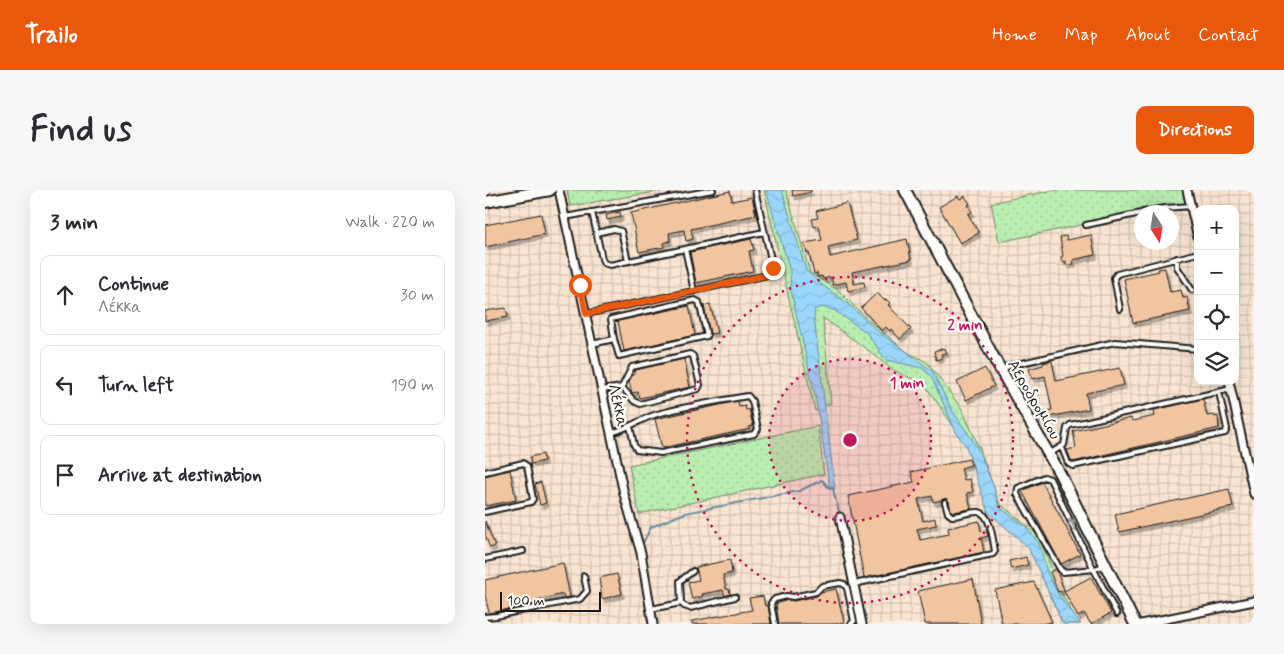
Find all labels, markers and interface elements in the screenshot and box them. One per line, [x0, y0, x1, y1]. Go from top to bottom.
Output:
text: Trailo [25, 20, 78, 51]
text: Home [992, 23, 1037, 47]
text: Map [1065, 23, 1098, 47]
text: About [1126, 23, 1170, 47]
text: Contact [1198, 23, 1259, 47]
button: Directions [1136, 106, 1254, 154]
text: Find us [30, 107, 132, 153]
north arrow [1134, 205, 1179, 250]
map controls [1194, 205, 1239, 385]
button: + [1194, 205, 1239, 250]
text: 3 min [50, 209, 98, 237]
text: Walk · 220 m [345, 212, 435, 233]
button: − [1194, 250, 1239, 295]
route end [762, 257, 785, 280]
text: Continue [98, 272, 169, 297]
route start [569, 274, 592, 297]
icon: ahead [51, 281, 79, 309]
text: 30 m [401, 285, 434, 306]
button: locate [1194, 295, 1239, 340]
text: Λέκκα [98, 297, 141, 318]
text: 2 min [947, 316, 983, 336]
button: layers [1194, 340, 1239, 385]
street label: Αεροδρομίου [1002, 356, 1065, 444]
icon: left [51, 371, 79, 399]
text: Turn left [98, 373, 174, 398]
text: 1 min [890, 374, 924, 394]
text: 190 m [391, 375, 434, 396]
street label: Λέκκα [603, 382, 633, 429]
centre of rings [841, 431, 859, 449]
icon: arrive [51, 461, 79, 489]
text: Arrive at destination [98, 463, 262, 488]
one-way arrow [1068, 518, 1078, 533]
scale bar [500, 589, 601, 612]
text: 100 m [507, 592, 545, 610]

